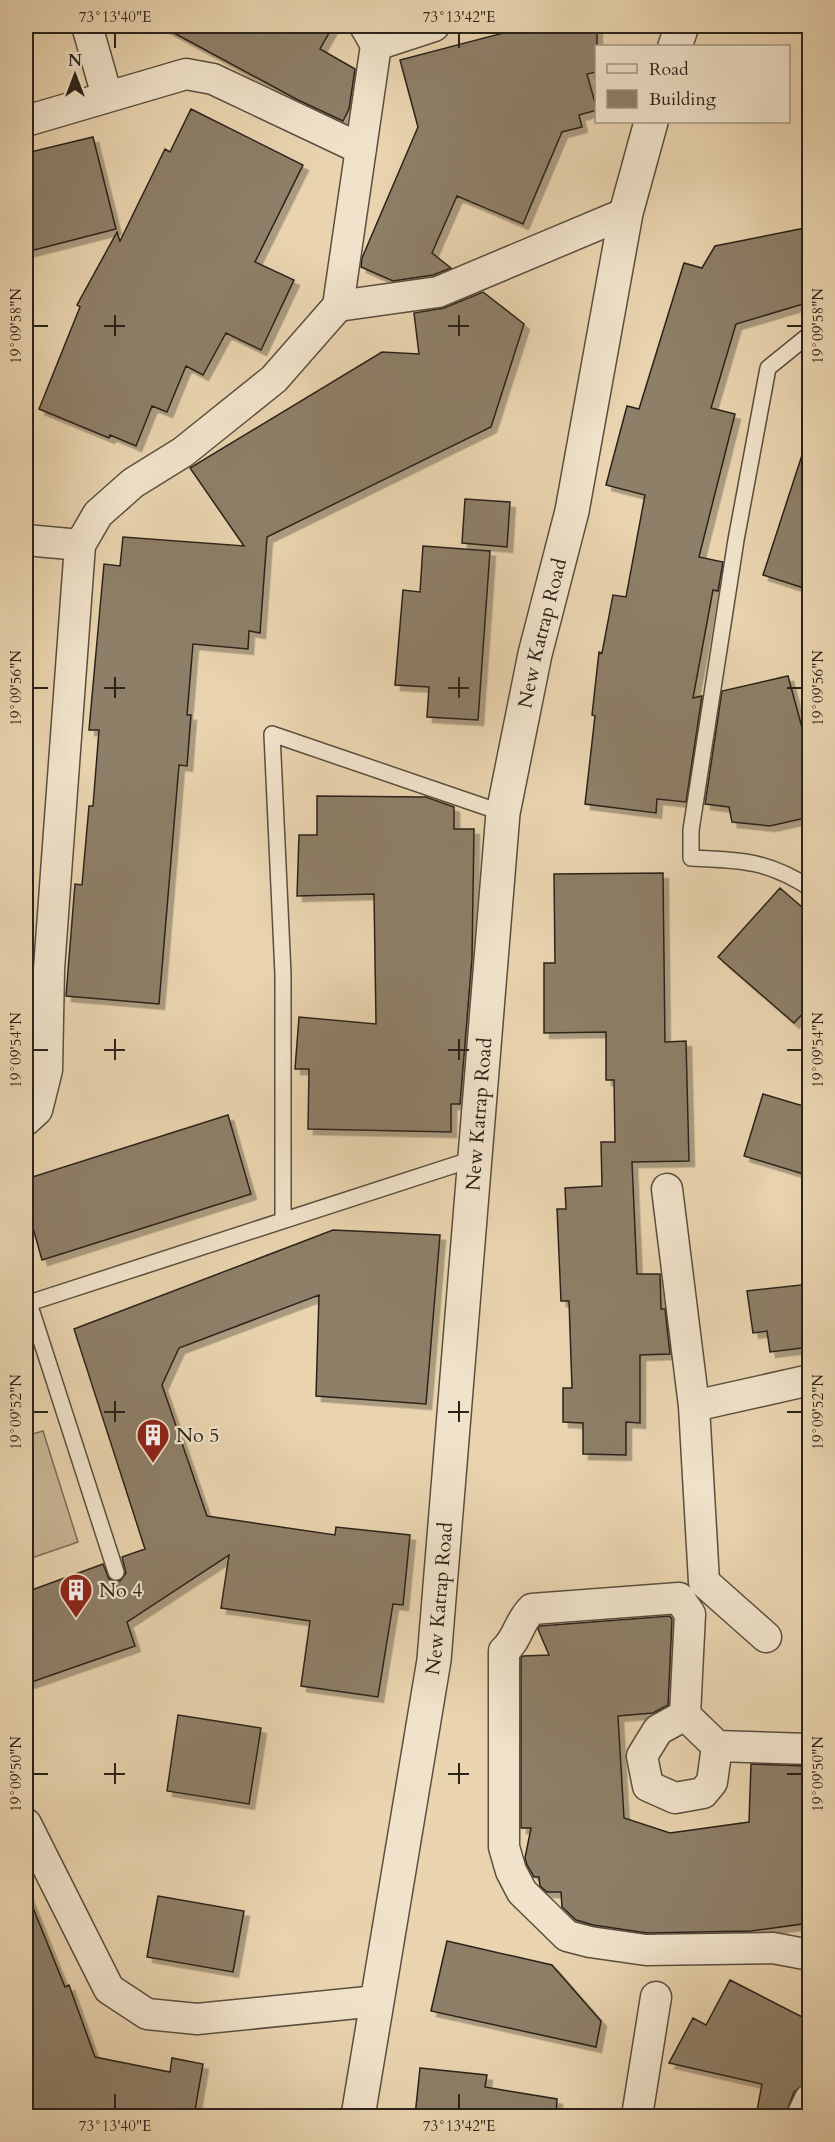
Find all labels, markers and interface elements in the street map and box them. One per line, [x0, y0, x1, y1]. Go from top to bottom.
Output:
text: 73°13'40"E [79, 7, 151, 27]
text: 73°13'42"E [423, 7, 495, 27]
north arrow [45, 45, 105, 105]
legend [595, 45, 790, 123]
text: N [68, 50, 82, 72]
text: Road [649, 57, 689, 82]
text: Building [649, 87, 717, 112]
text: 19°09'58"N [6, 288, 26, 364]
text: 19°09'58"N [808, 288, 828, 364]
street label: New Katrap Road [511, 555, 573, 711]
text: 19°09'56"N [6, 650, 26, 726]
text: 19°09'56"N [808, 650, 828, 726]
text: 19°09'54"N [6, 1012, 26, 1088]
text: 19°09'54"N [808, 1012, 828, 1088]
street label: New Katrap Road [459, 1036, 499, 1192]
text: 19°09'52"N [6, 1374, 26, 1450]
text: 19°09'52"N [808, 1374, 828, 1450]
building icon: No 5 [135, 1417, 171, 1464]
place label: No 5 [176, 1422, 220, 1449]
street label: New Katrap Road [419, 1521, 459, 1677]
building icon: No 4 [58, 1572, 94, 1619]
place label: No 4 [99, 1577, 143, 1604]
text: 19°09'50"N [6, 1736, 26, 1812]
text: 19°09'50"N [808, 1736, 828, 1812]
text: 73°13'40"E [79, 2116, 151, 2136]
text: 73°13'42"E [423, 2116, 495, 2136]

